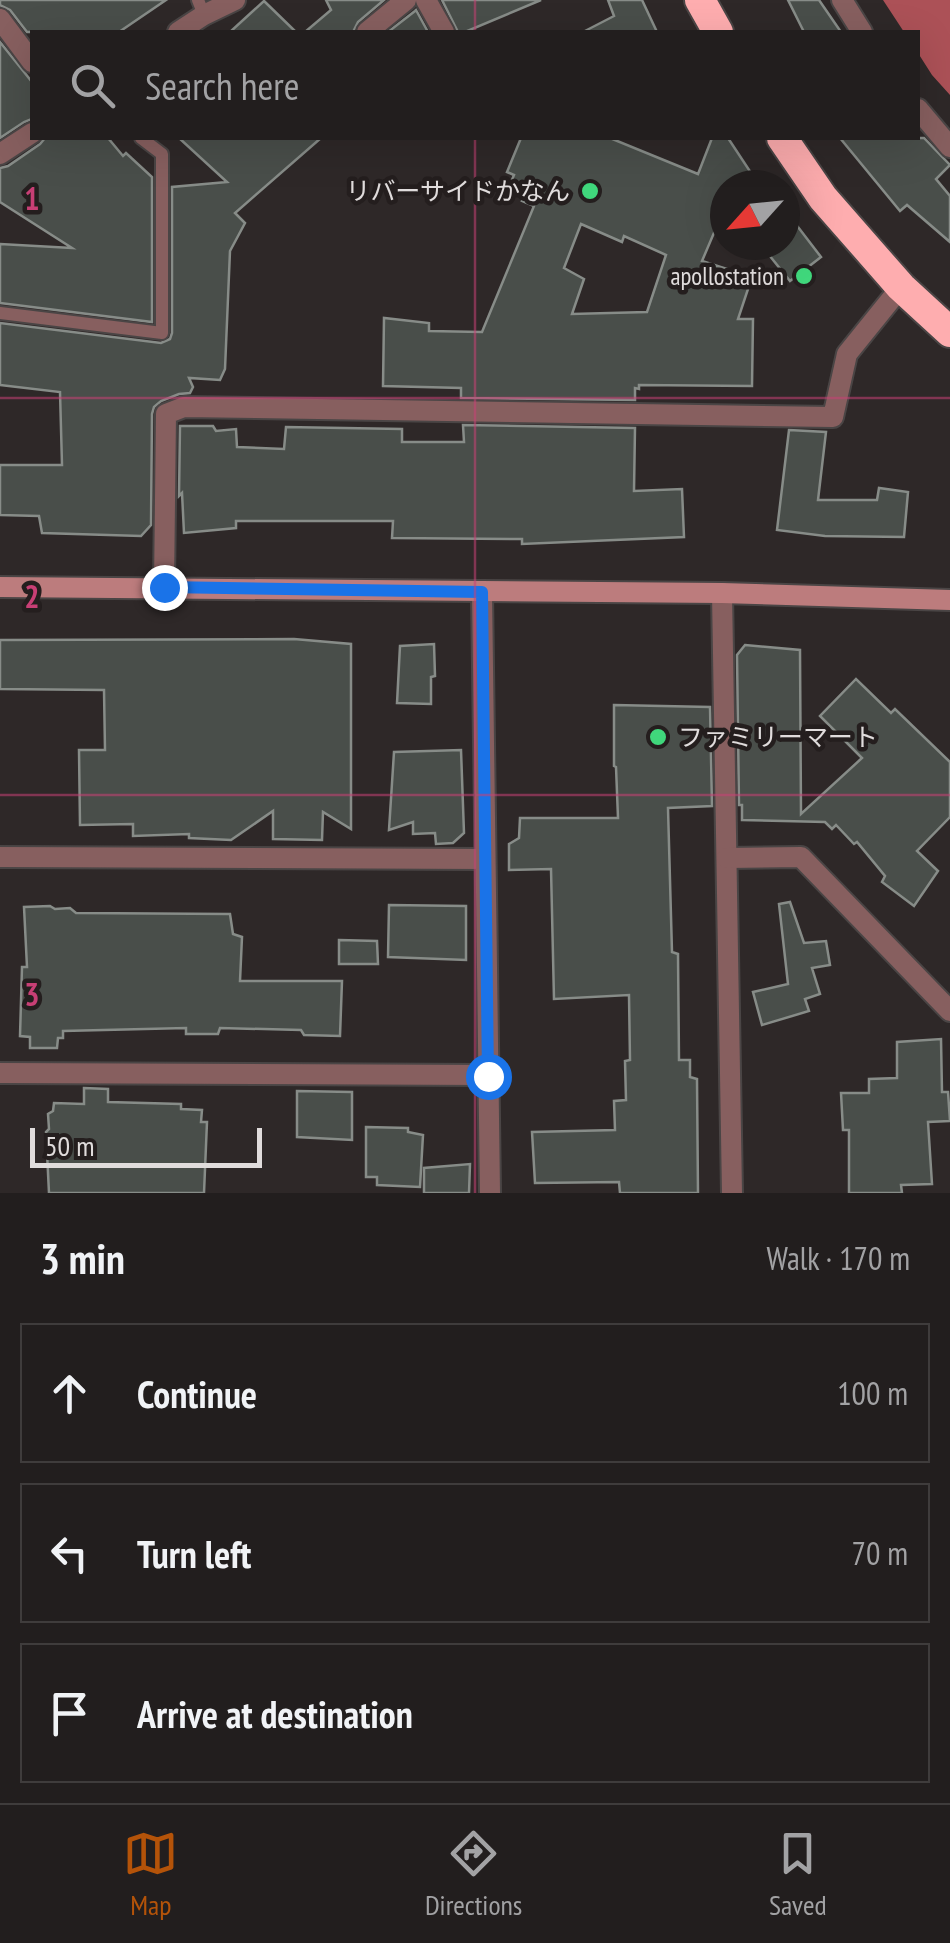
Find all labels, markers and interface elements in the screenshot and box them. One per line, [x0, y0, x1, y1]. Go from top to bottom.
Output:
search box [30, 30, 920, 140]
icon: search [65, 58, 120, 113]
text: Search here [145, 61, 299, 110]
north arrow [710, 170, 800, 260]
place label: リバーサイドかなん [345, 175, 570, 207]
text: 1 [24, 177, 40, 219]
marker: リバーサイドかなん [579, 180, 601, 202]
place label: apollostation [670, 260, 784, 292]
marker: apollostation [793, 265, 815, 287]
route end [142, 565, 188, 611]
text: 2 [24, 575, 40, 617]
place label: ファミリーマート [678, 721, 878, 753]
marker: ファミリーマート [647, 726, 669, 748]
text: 3 [24, 973, 40, 1015]
route start [466, 1054, 512, 1100]
scale bar [30, 1123, 262, 1168]
text: 50 m [45, 1127, 94, 1164]
text: 3 min [40, 1231, 125, 1286]
text: Walk · 170 m [766, 1237, 910, 1279]
icon: ahead [42, 1366, 97, 1421]
text: Continue [137, 1369, 257, 1418]
text: 100 m [837, 1372, 908, 1414]
icon: left [42, 1526, 97, 1581]
text: Turn left [137, 1529, 251, 1578]
text: 70 m [852, 1532, 908, 1574]
icon: arrive [42, 1686, 97, 1741]
text: Arrive at destination [137, 1689, 413, 1738]
tab: Map [123, 1826, 178, 1923]
tab: Directions [425, 1826, 522, 1923]
tab: Saved [769, 1826, 827, 1923]

